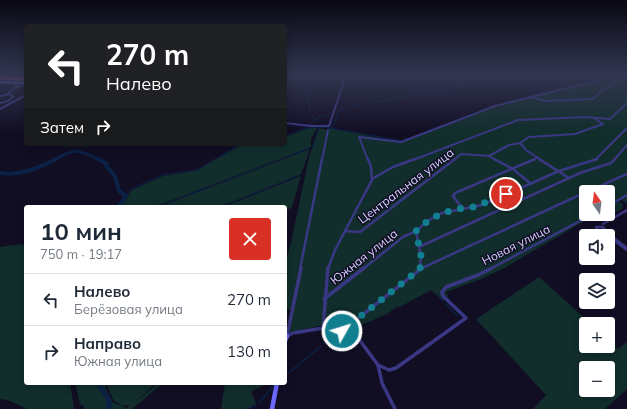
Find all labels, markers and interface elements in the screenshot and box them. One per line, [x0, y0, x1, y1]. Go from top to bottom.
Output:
text: 270 m [106, 37, 189, 72]
icon: left [40, 40, 92, 92]
text: Налево [106, 72, 172, 95]
icon: right [92, 116, 114, 138]
text: Затем [40, 118, 84, 137]
street label: Центральная улица [355, 145, 457, 227]
pin [489, 177, 523, 211]
icon: arrive [495, 183, 517, 205]
north arrow [579, 185, 615, 221]
map controls [579, 185, 615, 397]
text: 10 мин [40, 216, 122, 246]
button: close [229, 218, 271, 260]
street label: Новая улица [479, 221, 553, 268]
street label: Южная улица [327, 226, 400, 288]
button: sound [579, 229, 615, 265]
text: 750 m · 19:17 [40, 246, 122, 262]
button: layers [579, 273, 615, 309]
text: Налево [74, 282, 130, 301]
icon: left [40, 289, 62, 311]
text: 270 m [227, 290, 271, 309]
text: Берёзовая улица [74, 301, 183, 317]
position arrow [321, 310, 363, 352]
button: + [579, 317, 615, 353]
text: Направо [74, 334, 141, 353]
icon: right [40, 341, 62, 363]
text: 130 m [227, 342, 271, 361]
text: Южная улица [74, 353, 162, 369]
button: − [579, 361, 615, 397]

